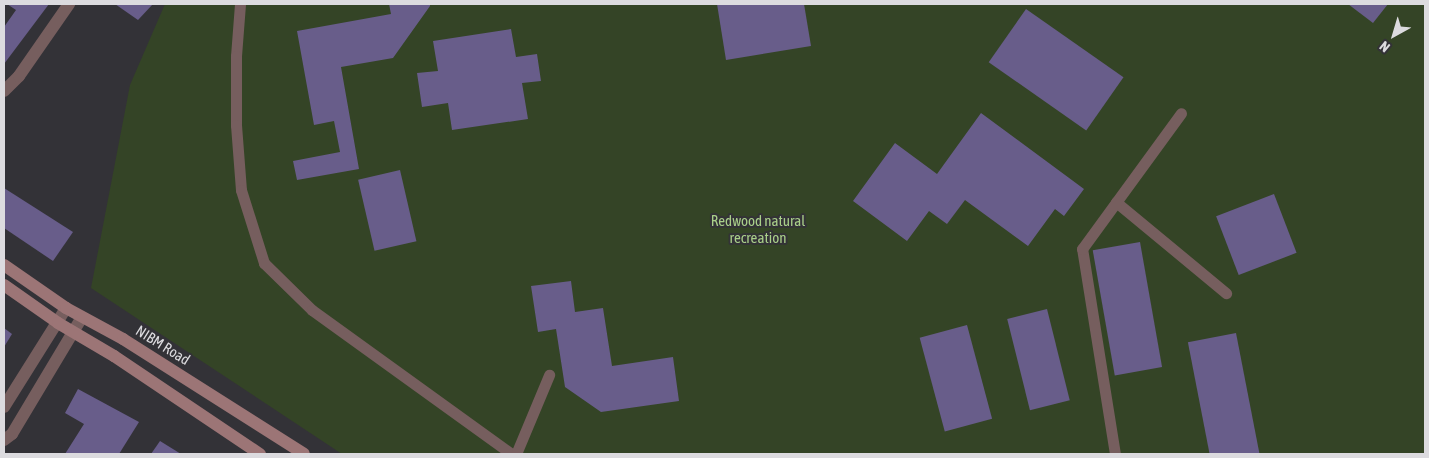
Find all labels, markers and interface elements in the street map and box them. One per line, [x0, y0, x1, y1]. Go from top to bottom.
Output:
north arrow [1369, 10, 1419, 60]
text: N [1376, 38, 1393, 55]
park label: Redwood natural recreation [711, 211, 805, 246]
street label: NIBM Road [133, 321, 193, 369]

